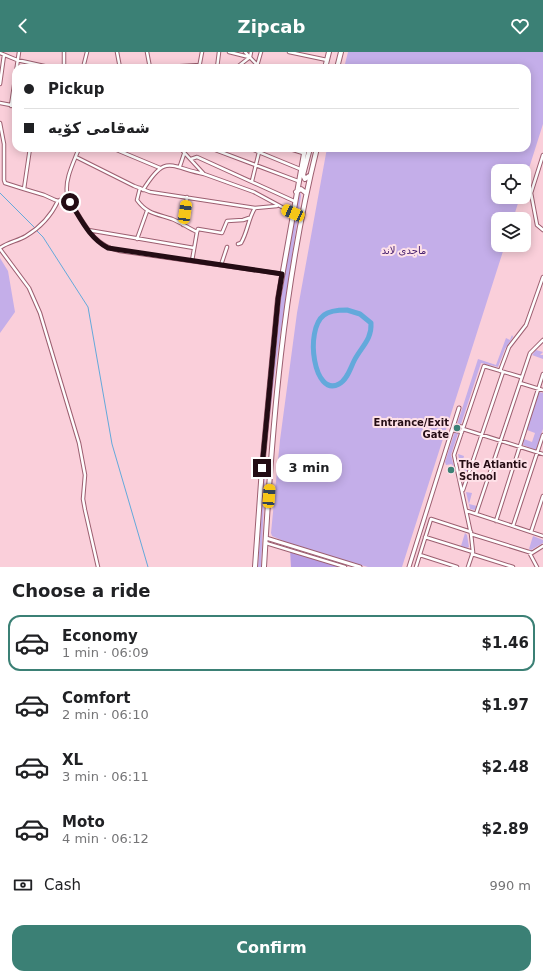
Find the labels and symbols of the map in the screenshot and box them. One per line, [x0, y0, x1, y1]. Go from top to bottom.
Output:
route start [61, 193, 79, 211]
car [177, 199, 193, 225]
car [280, 203, 306, 223]
park label: ماجدی لاند [382, 245, 426, 256]
place label: Entrance/Exit Gate [374, 417, 449, 440]
marker: Entrance/Exit Gate [452, 423, 462, 433]
callout: 3 min [276, 454, 342, 482]
route end [253, 459, 271, 477]
place label: The Atlantic School [459, 459, 527, 482]
marker: The Atlantic School [446, 465, 456, 475]
car [262, 484, 276, 508]

